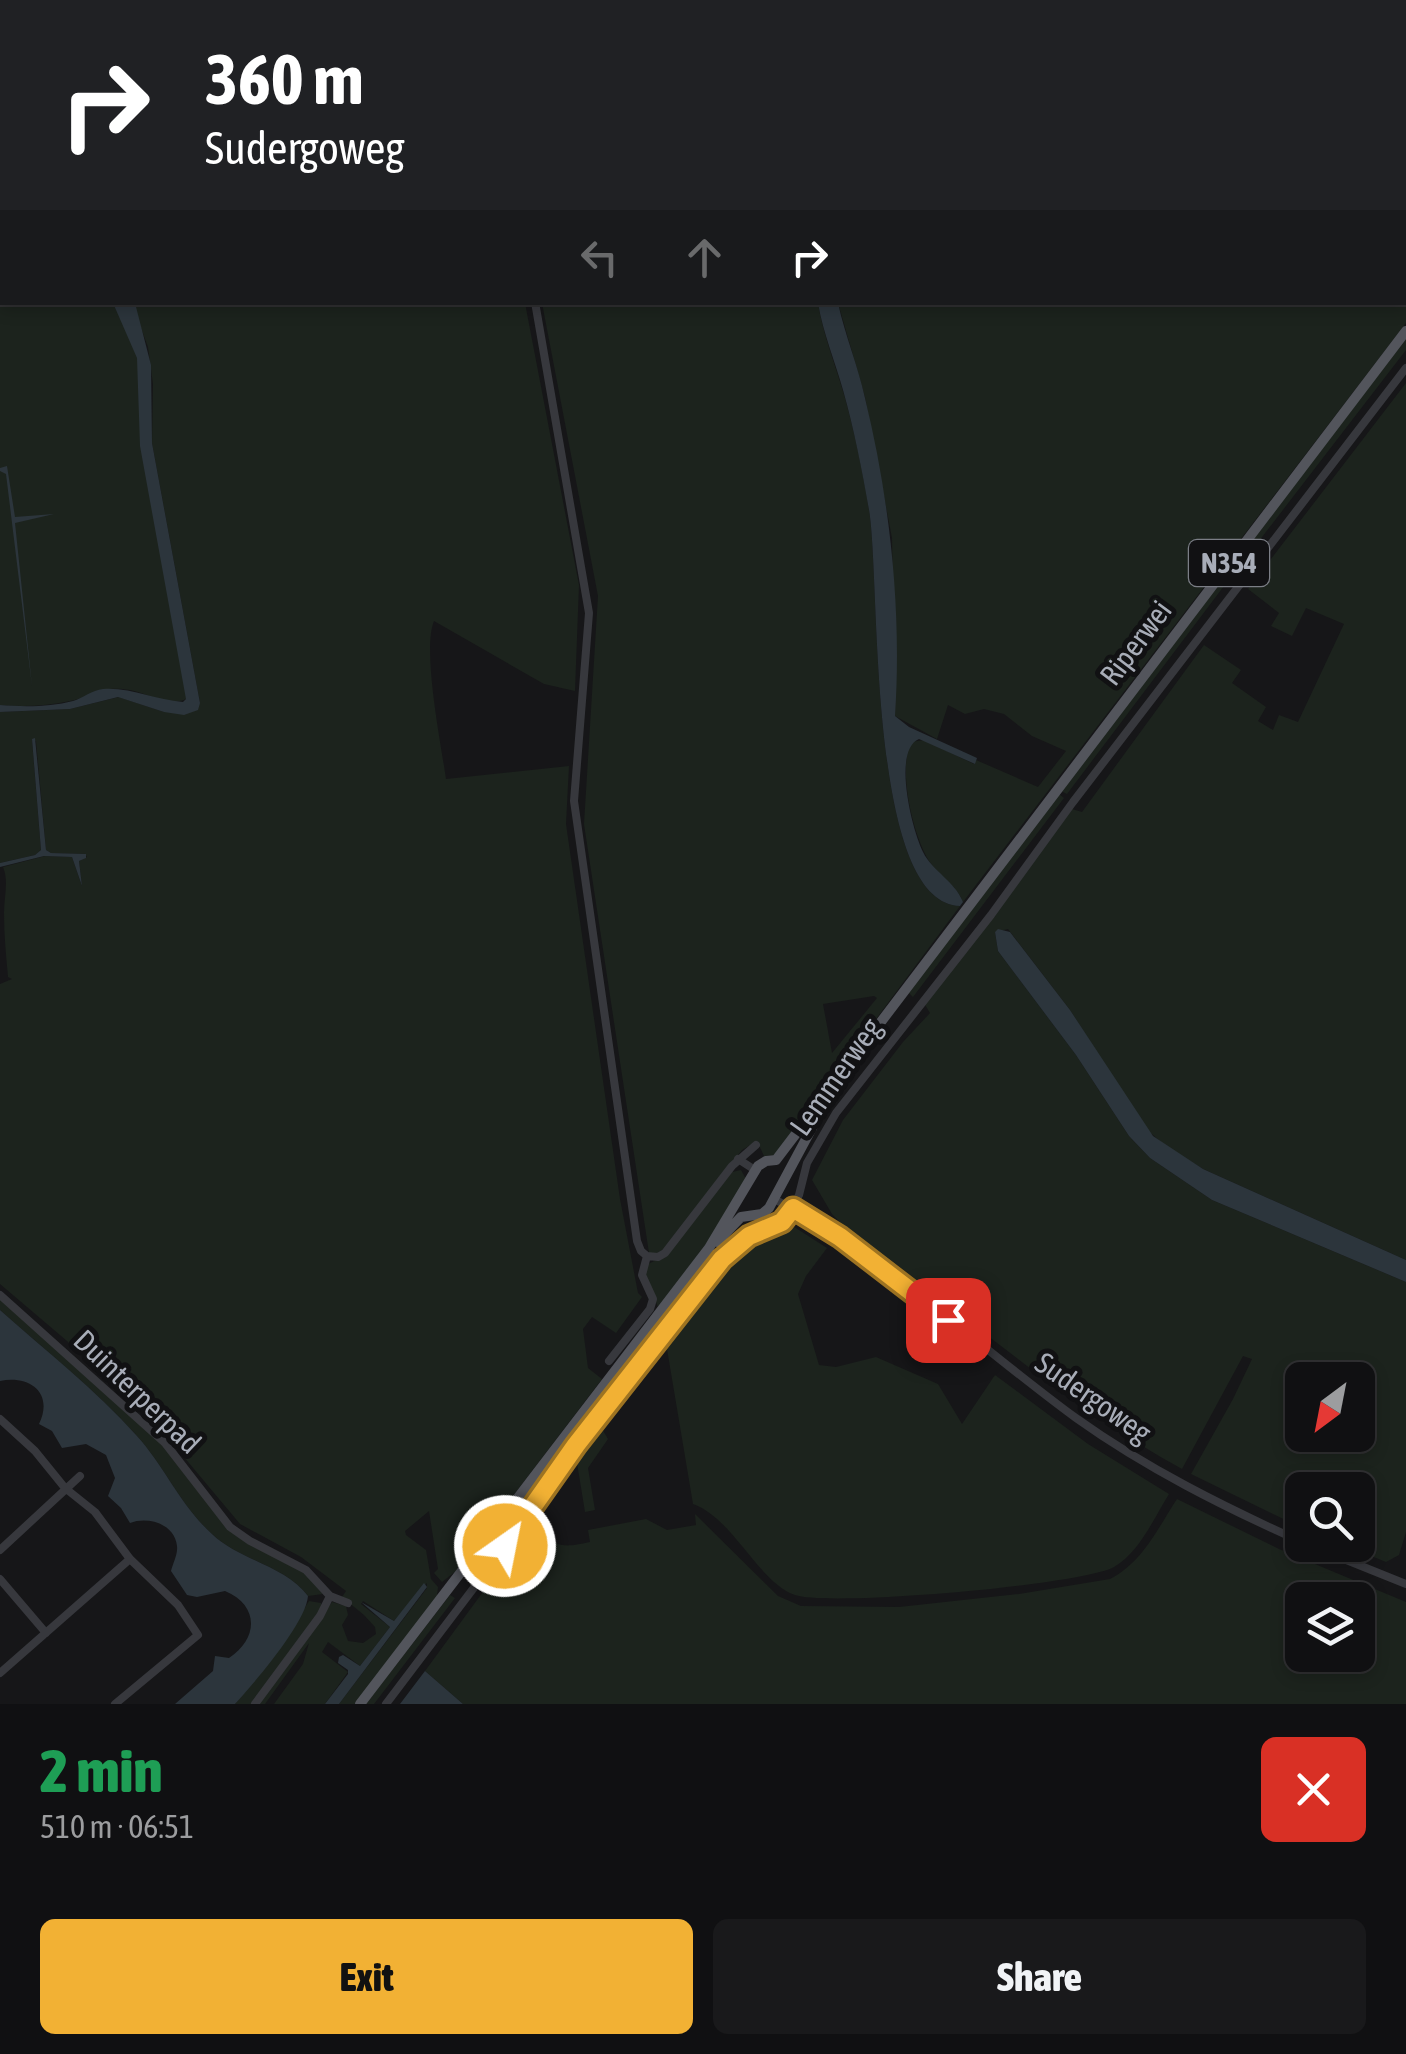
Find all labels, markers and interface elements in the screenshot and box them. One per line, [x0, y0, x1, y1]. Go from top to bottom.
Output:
text: 360 m [205, 39, 364, 119]
icon: right [40, 40, 170, 170]
text: Sudergoweg [205, 122, 405, 174]
icon: left [572, 230, 627, 285]
icon: ahead [677, 230, 732, 285]
icon: right [782, 230, 837, 285]
road number: N354 [1189, 540, 1269, 586]
street label: Riperwei [1093, 594, 1178, 691]
street label: Lemmerweg [783, 1011, 888, 1141]
pin [906, 1278, 991, 1363]
icon: arrive [921, 1293, 976, 1348]
street label: Duinterperpad [67, 1323, 208, 1460]
street label: Sudergoweg [1029, 1345, 1158, 1449]
north arrow [1285, 1362, 1375, 1452]
map controls [1285, 1362, 1375, 1672]
button: search [1285, 1472, 1375, 1562]
position arrow [453, 1494, 557, 1598]
button: layers [1285, 1582, 1375, 1672]
text: 2 min [40, 1736, 163, 1805]
button: close [1261, 1737, 1366, 1842]
text: 510 m · 06:51 [40, 1808, 194, 1845]
button: Exit [40, 1919, 693, 2034]
button: Share [713, 1919, 1366, 2034]

